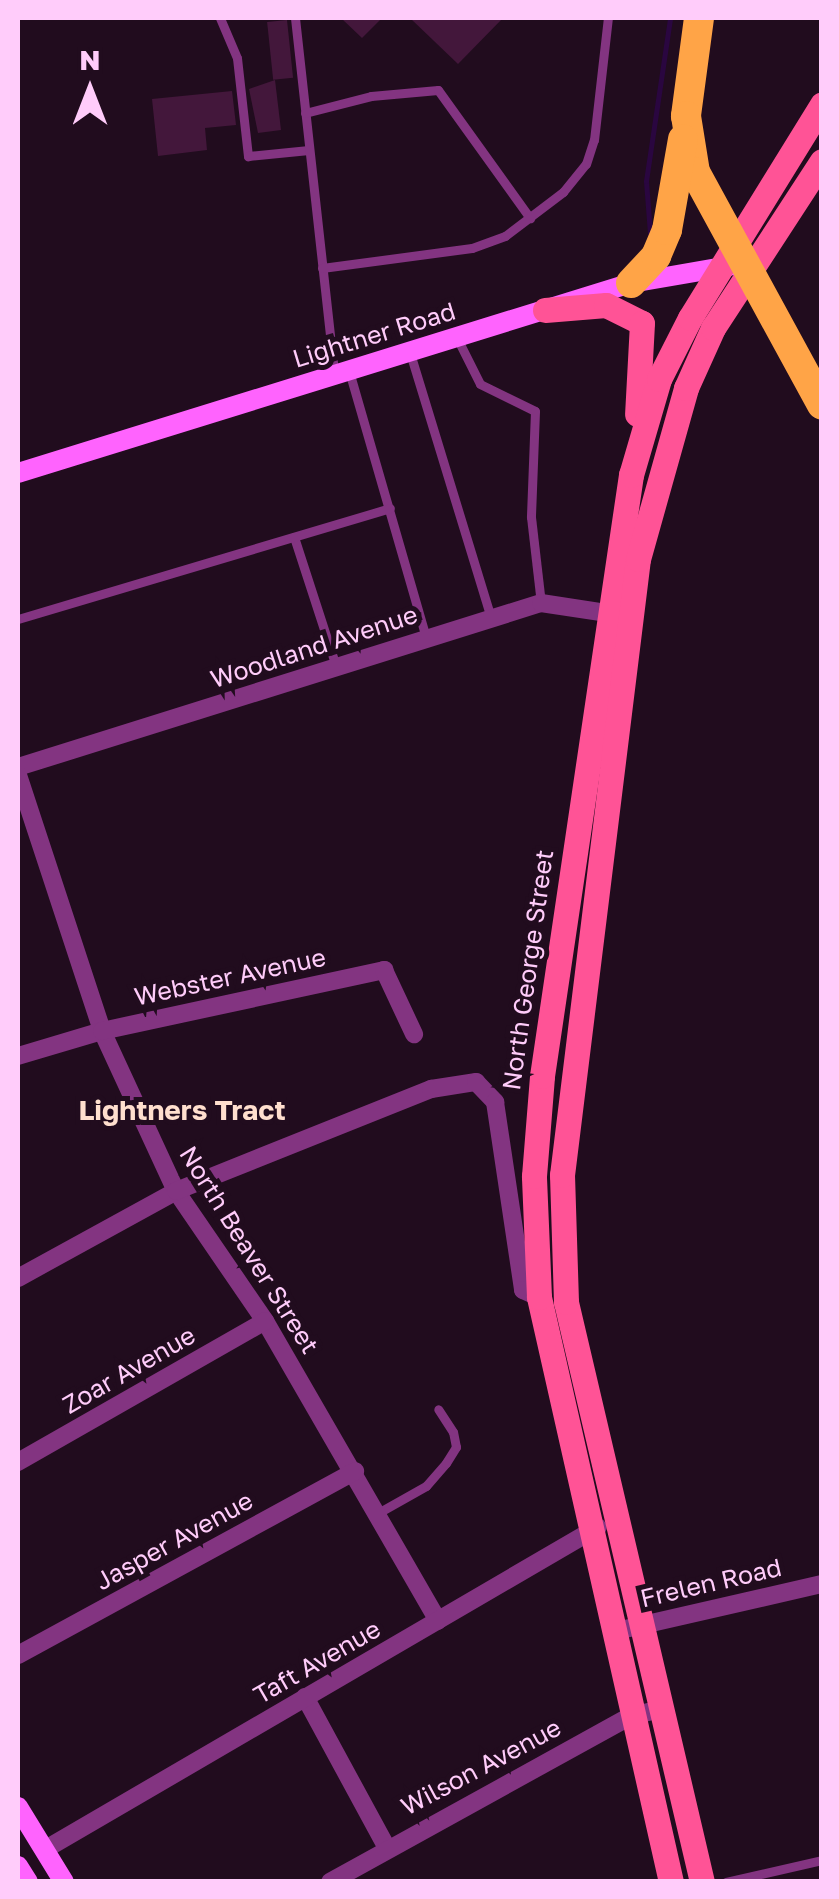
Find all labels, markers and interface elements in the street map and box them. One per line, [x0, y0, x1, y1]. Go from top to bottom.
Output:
north arrow [40, 40, 140, 140]
text: N [79, 43, 101, 76]
street label: Lightner Road [289, 296, 459, 374]
street label: Woodland Avenue [207, 599, 421, 695]
street label: North George Street [496, 848, 560, 1092]
street label: Webster Avenue [132, 942, 328, 1012]
district label: Lightners Tract [78, 1093, 286, 1127]
street label: North Beaver Street [173, 1141, 325, 1359]
street label: Zoar Avenue [57, 1320, 201, 1420]
street label: Jasper Avenue [90, 1485, 258, 1597]
street label: Frelen Road [637, 1552, 785, 1614]
street label: Taft Avenue [248, 1614, 386, 1710]
street label: Wilson Avenue [396, 1712, 566, 1822]

